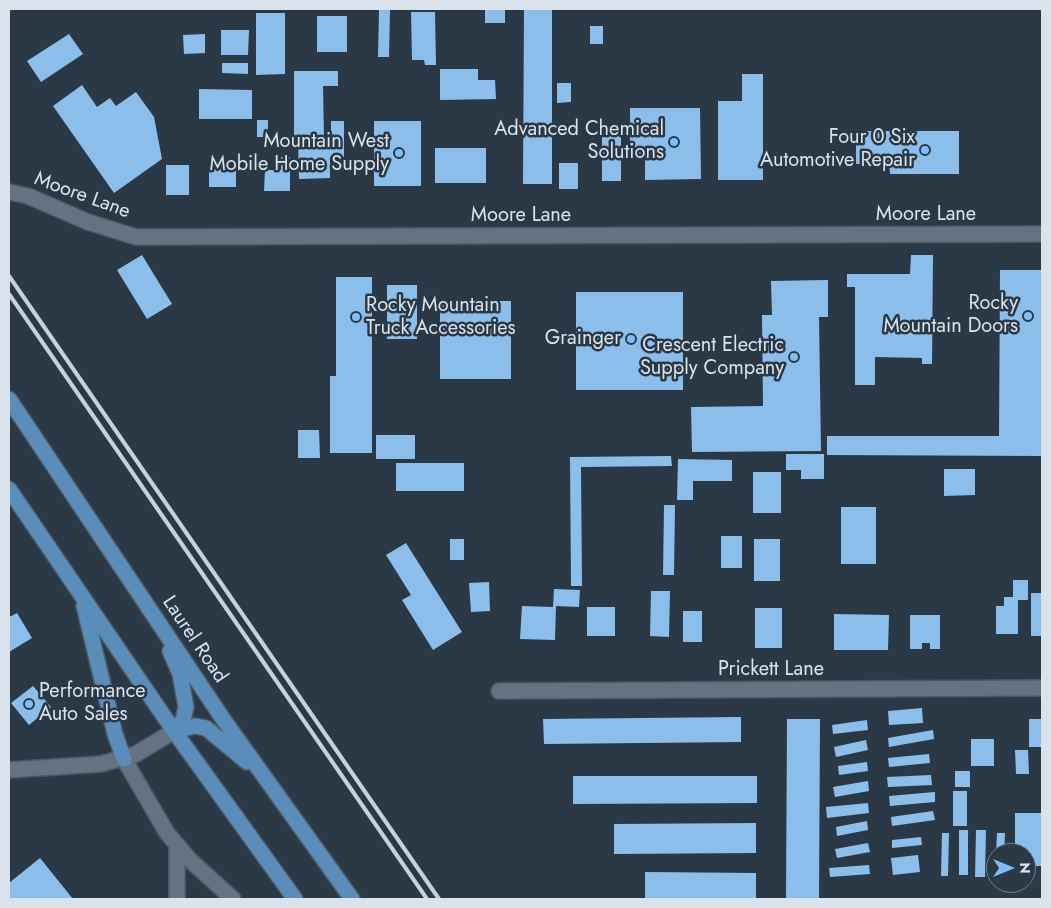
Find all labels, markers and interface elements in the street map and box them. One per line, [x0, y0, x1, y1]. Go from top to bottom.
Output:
place label: Advanced Chemical Solutions [494, 118, 664, 165]
place label: Four 0 Six Automotive Repair [760, 126, 915, 173]
place label: Mountain West Mobile Home Supply [210, 130, 389, 177]
marker: Advanced Chemical Solutions [668, 136, 680, 148]
marker: Four 0 Six Automotive Repair [919, 144, 931, 156]
marker: Mountain West Mobile Home Supply [393, 147, 405, 159]
street label: Moore Lane [31, 168, 133, 224]
street label: Moore Lane [876, 203, 976, 227]
street label: Moore Lane [471, 204, 571, 228]
place label: Rocky Mountain Doors [883, 292, 1018, 339]
place label: Rocky Mountain Truck Accessories [366, 294, 515, 341]
marker: Rocky Mountain Doors [1022, 310, 1034, 322]
marker: Rocky Mountain Truck Accessories [350, 311, 362, 323]
place label: Grainger [545, 327, 621, 351]
marker: Grainger [625, 333, 637, 345]
place label: Crescent Electric Supply Company [640, 334, 784, 381]
marker: Crescent Electric Supply Company [788, 351, 800, 363]
street label: Laurel Road [156, 592, 232, 688]
street label: Prickett Lane [718, 658, 824, 682]
place label: Performance Auto Sales [39, 680, 146, 727]
marker: Performance Auto Sales [23, 698, 35, 710]
north arrow [986, 843, 1036, 893]
text: N [1015, 862, 1035, 874]

